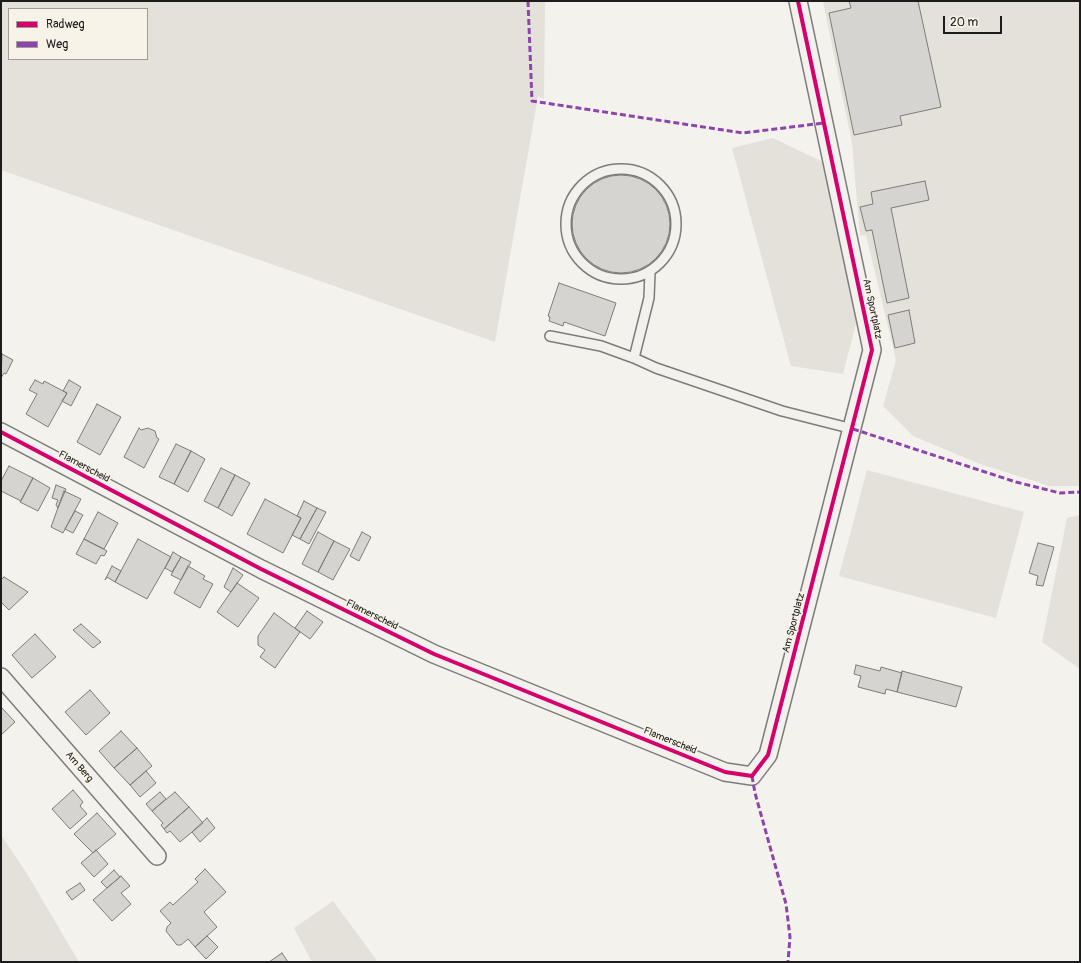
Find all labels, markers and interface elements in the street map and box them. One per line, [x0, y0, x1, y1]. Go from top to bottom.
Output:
legend [8, 8, 148, 60]
scale bar [945, 8, 1004, 34]
text: 20 m [950, 15, 978, 30]
text: Radweg [46, 17, 84, 32]
text: Weg [46, 37, 68, 52]
street label: Am Sportplatz [860, 278, 884, 340]
street label: Flamerscheid [56, 448, 112, 486]
street label: Am Sportplatz [780, 592, 808, 654]
street label: Flamerscheid [344, 597, 400, 633]
street label: Flamerscheid [642, 725, 698, 757]
street label: Am Berg [62, 749, 96, 785]

